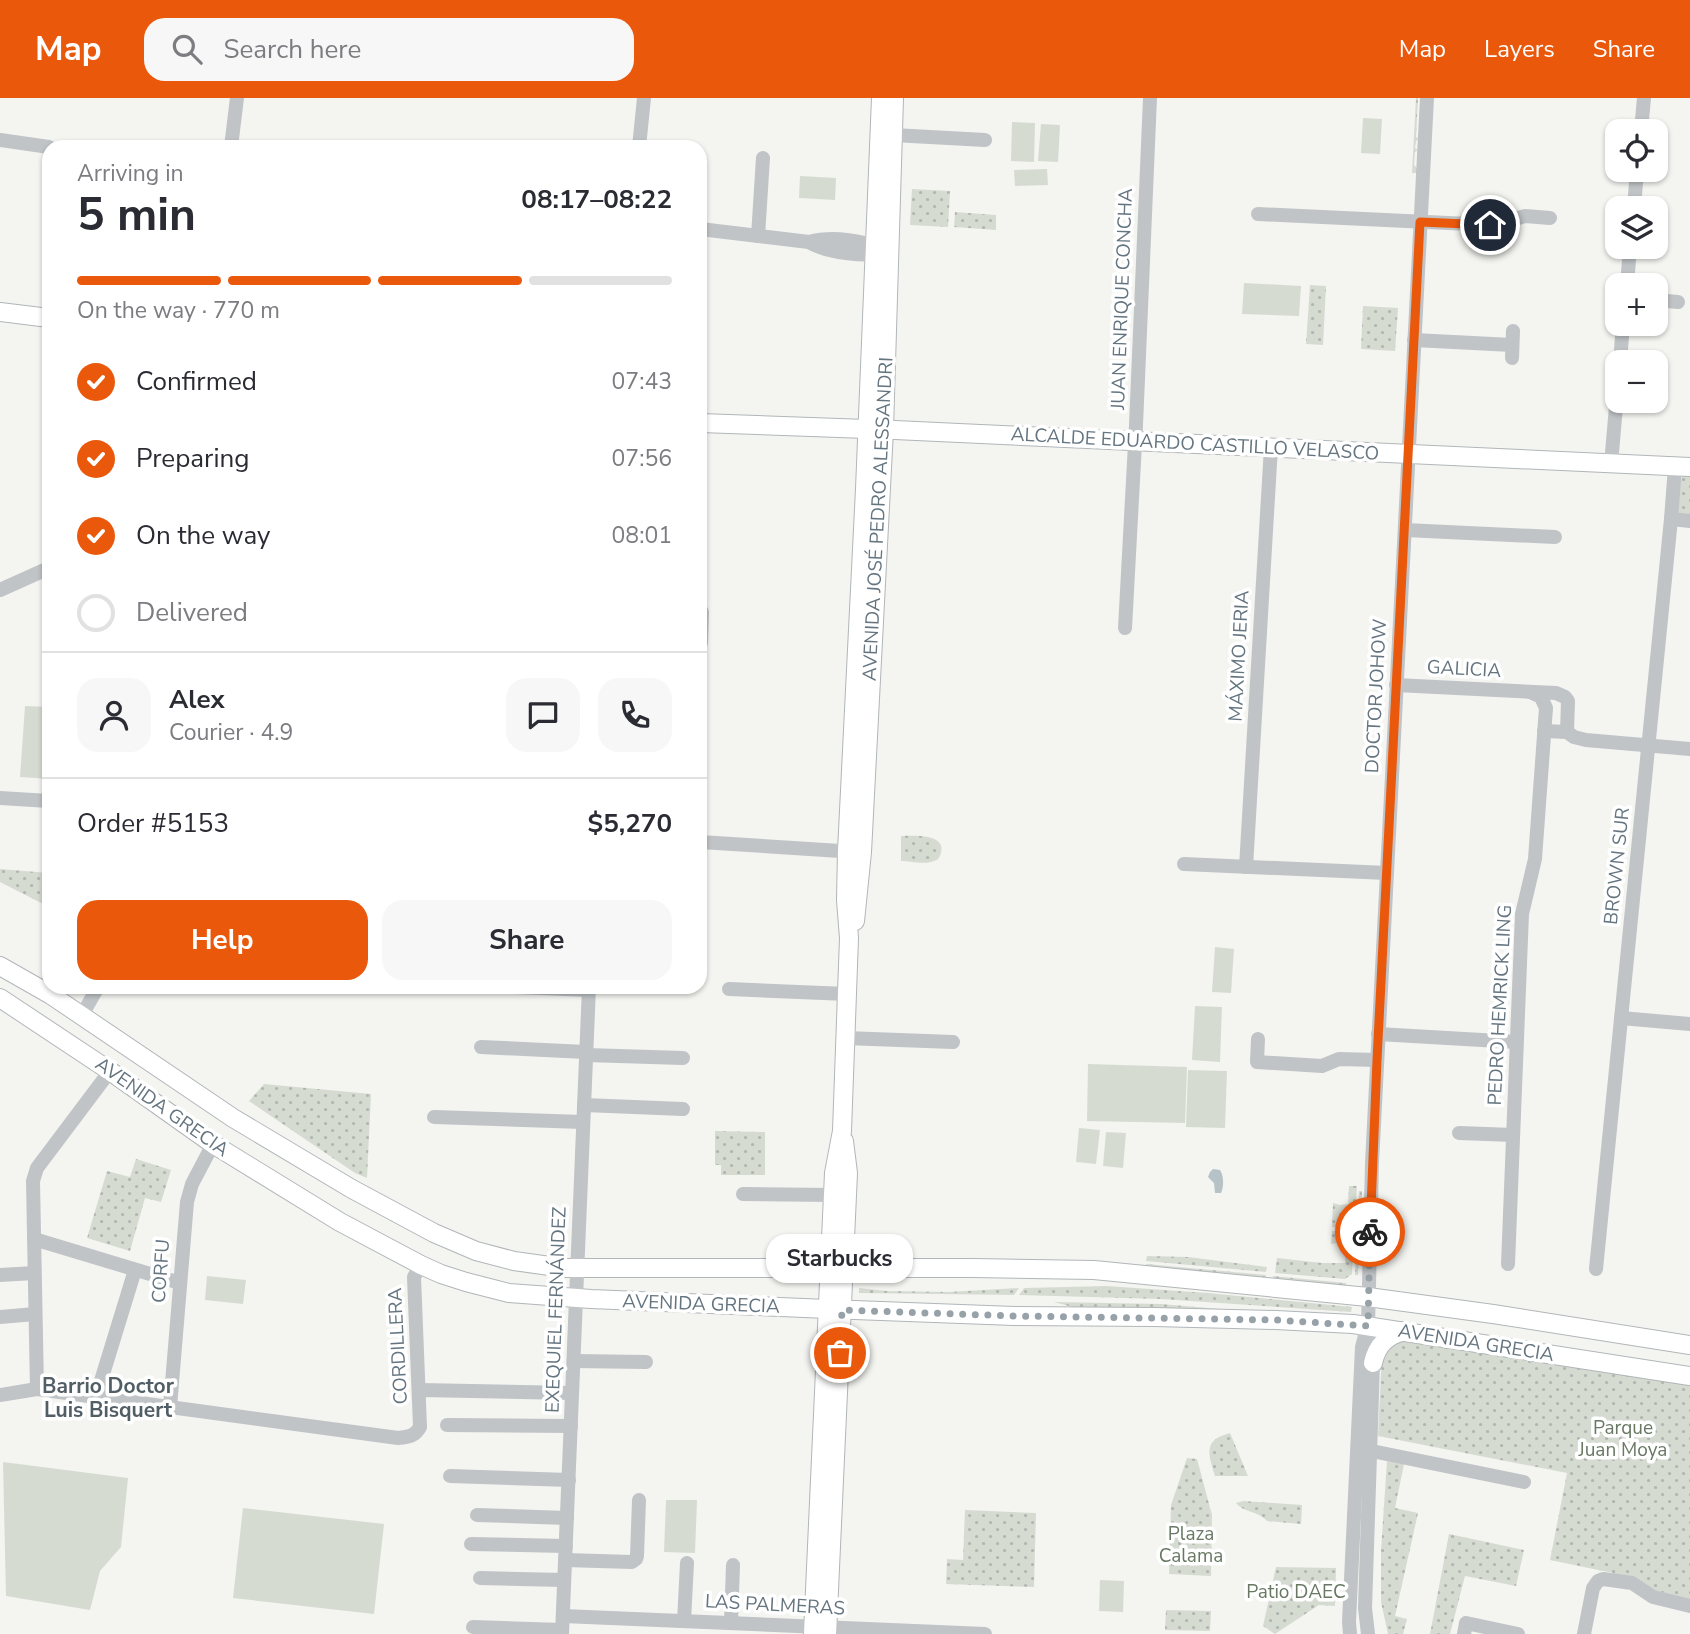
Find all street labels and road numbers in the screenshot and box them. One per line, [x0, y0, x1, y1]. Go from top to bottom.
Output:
street label: JUAN ENRIQUE CONCHA [1105, 188, 1139, 411]
street label: AVENIDA JOSÉ PEDRO ALESSANDRI [857, 356, 899, 682]
street label: ALCALDE EDUARDO CASTILLO VELASCO [1010, 421, 1380, 467]
street label: MÁXIMO JERIA [1223, 590, 1255, 722]
street label: DOCTOR JOHOW [1359, 618, 1393, 774]
street label: GALICIA [1426, 654, 1502, 684]
street label: BROWN SUR [1598, 806, 1636, 926]
street label: PEDRO HEMRICK LING [1482, 904, 1518, 1106]
street label: AVENIDA GRECIA [90, 1051, 234, 1163]
street label: EXEQUIEL FERNÁNDEZ [539, 1206, 573, 1414]
street label: CORFU [146, 1238, 176, 1304]
street label: CORDILLERA [382, 1287, 414, 1405]
street label: AVENIDA GRECIA [622, 1288, 780, 1320]
street label: AVENIDA GRECIA [1396, 1318, 1556, 1368]
street label: LAS PALMERAS [704, 1588, 846, 1622]

